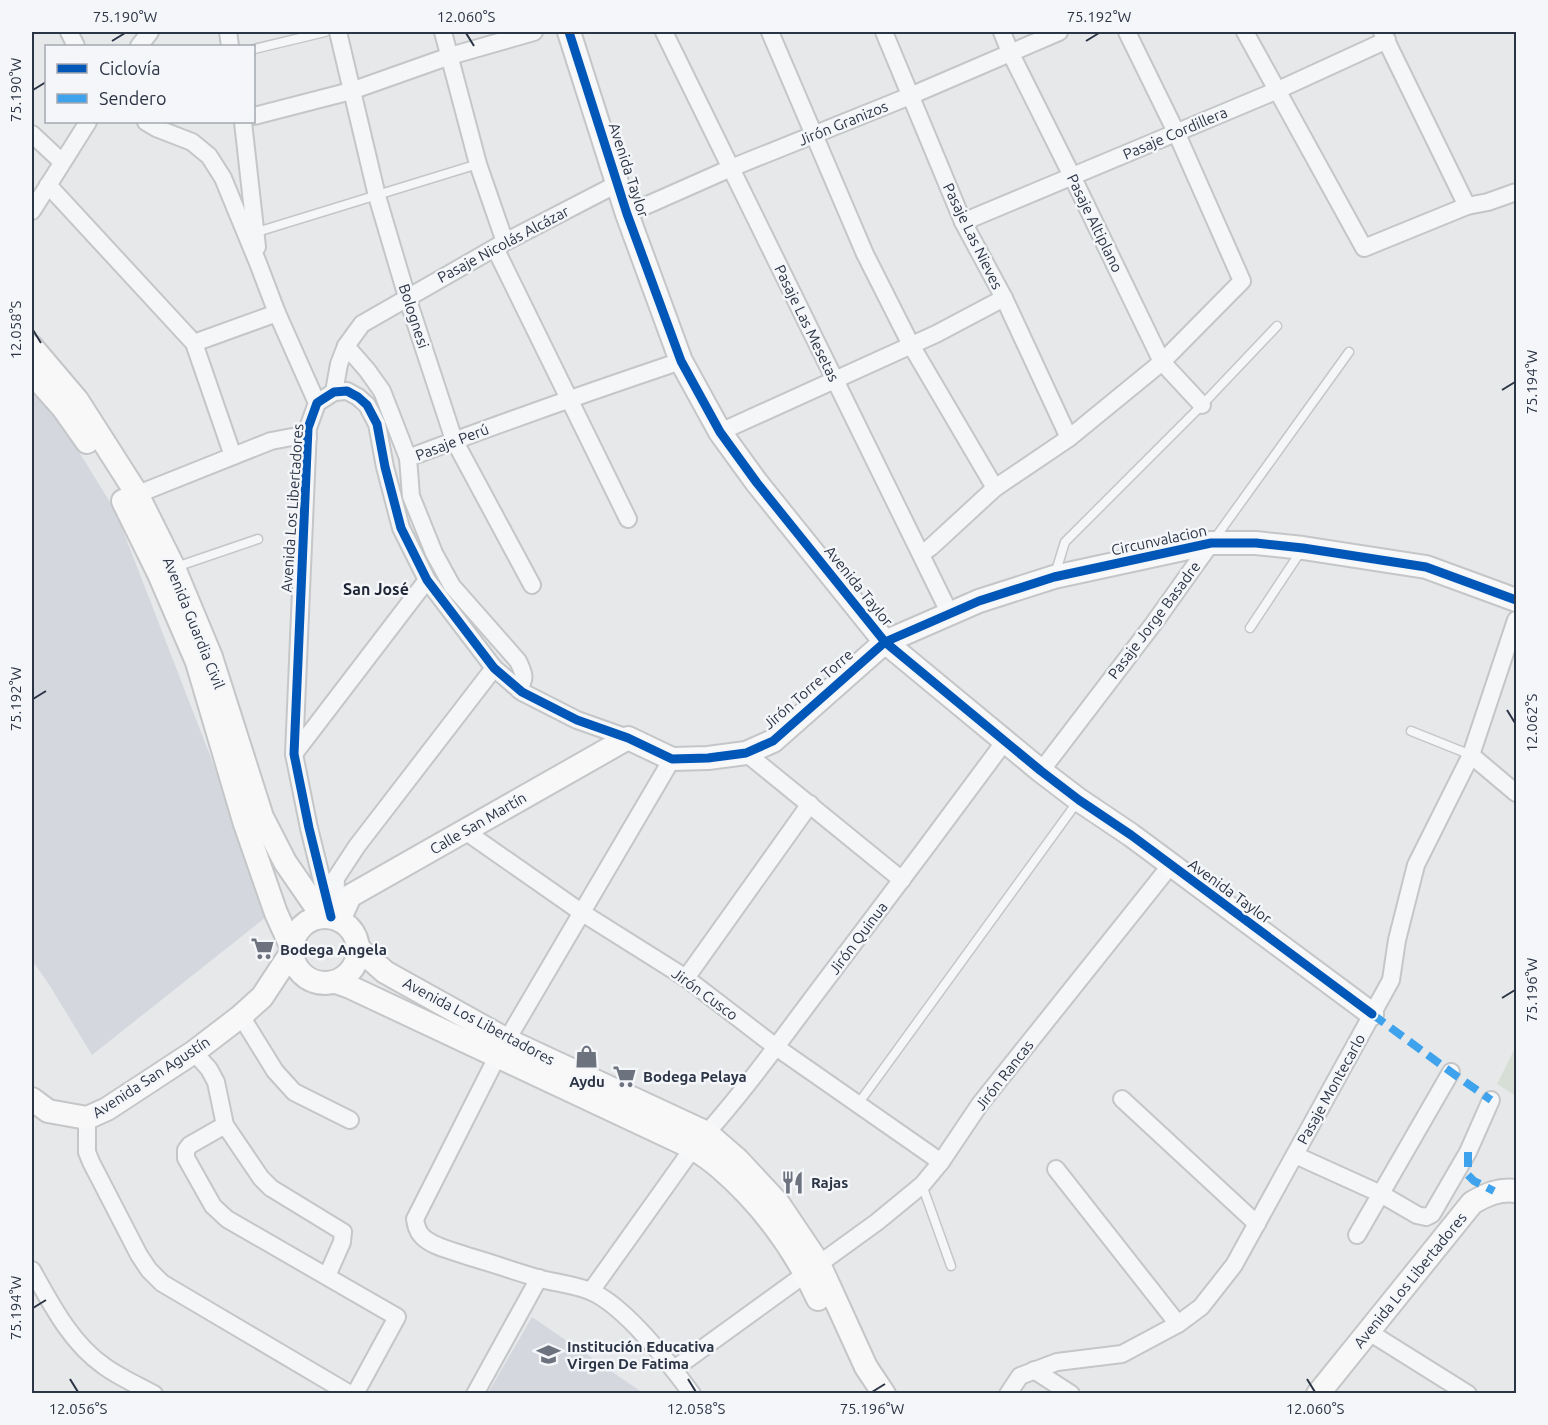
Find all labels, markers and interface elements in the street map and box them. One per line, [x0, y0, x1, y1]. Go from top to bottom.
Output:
text: 75.190°W [93, 8, 157, 25]
text: 12.060°S [437, 8, 495, 25]
text: 75.192°W [1067, 8, 1131, 25]
legend [45, 45, 255, 123]
text: 75.190°W [7, 58, 24, 122]
text: Ciclovía [99, 58, 160, 78]
text: Sendero [99, 88, 166, 108]
street label: Jirón Granizos [796, 97, 890, 149]
street label: Pasaje Cordillera [1120, 103, 1230, 163]
street label: Avenida Taylor [606, 121, 652, 220]
street label: Pasaje Altiplano [1064, 171, 1126, 275]
street label: Pasaje Las Nieves [940, 180, 1006, 292]
street label: Pasaje Nicolás Alcázar [434, 202, 572, 286]
street label: Pasaje Las Mesetas [771, 262, 843, 384]
street label: Bolognesi [396, 282, 432, 350]
text: 12.058°S [7, 301, 24, 359]
text: 75.194°W [1523, 350, 1540, 414]
street label: Pasaje Perú [413, 420, 491, 464]
street label: Avenida Los Libertadores [278, 423, 306, 593]
street label: Circunvalacion [1110, 522, 1208, 558]
street label: Avenida Taylor [821, 542, 897, 630]
street label: Avenida Guardia Civil [160, 555, 228, 691]
street label: Pasaje Jorge Basadre [1104, 558, 1204, 682]
district label: San José [343, 580, 409, 598]
street label: Jirón Torre Torre [760, 646, 856, 732]
text: 75.192°W [7, 667, 24, 731]
text: 12.062°S [1523, 694, 1540, 752]
street label: Calle San Martín [427, 788, 529, 858]
street label: Avenida Taylor [1185, 855, 1275, 927]
street label: Jirón Quinua [825, 898, 891, 978]
supermarket icon: Bodega Angela [249, 936, 275, 962]
place label: Bodega Angela [280, 941, 387, 958]
text: 75.196°W [1523, 958, 1540, 1022]
street label: Jirón Cusco [669, 964, 741, 1024]
street label: Avenida Los Libertadores [400, 974, 558, 1068]
street label: Pasaje Montecarlo [1294, 1031, 1368, 1147]
street label: Avenida San Agustín [89, 1033, 213, 1121]
street label: Jirón Rancas [971, 1037, 1037, 1113]
shop icon: Aydu [574, 1044, 600, 1070]
supermarket icon: Bodega Pelaya [612, 1063, 638, 1089]
place label: Bodega Pelaya [643, 1068, 747, 1085]
place label: Aydu [569, 1073, 605, 1090]
restaurant icon: Rajas [780, 1169, 806, 1195]
place label: Rajas [811, 1174, 848, 1191]
street label: Avenida Los Libertadores [1350, 1209, 1470, 1351]
text: 75.194°W [7, 1276, 24, 1340]
place label: Institución Educativa Virgen De Fatima [567, 1338, 714, 1372]
school or university icon: Institución Educativa Virgen De Fatima [536, 1342, 562, 1368]
text: 12.056°S [49, 1400, 107, 1417]
text: 12.058°S [667, 1400, 725, 1417]
text: 75.196°W [840, 1400, 904, 1417]
text: 12.060°S [1286, 1400, 1344, 1417]

